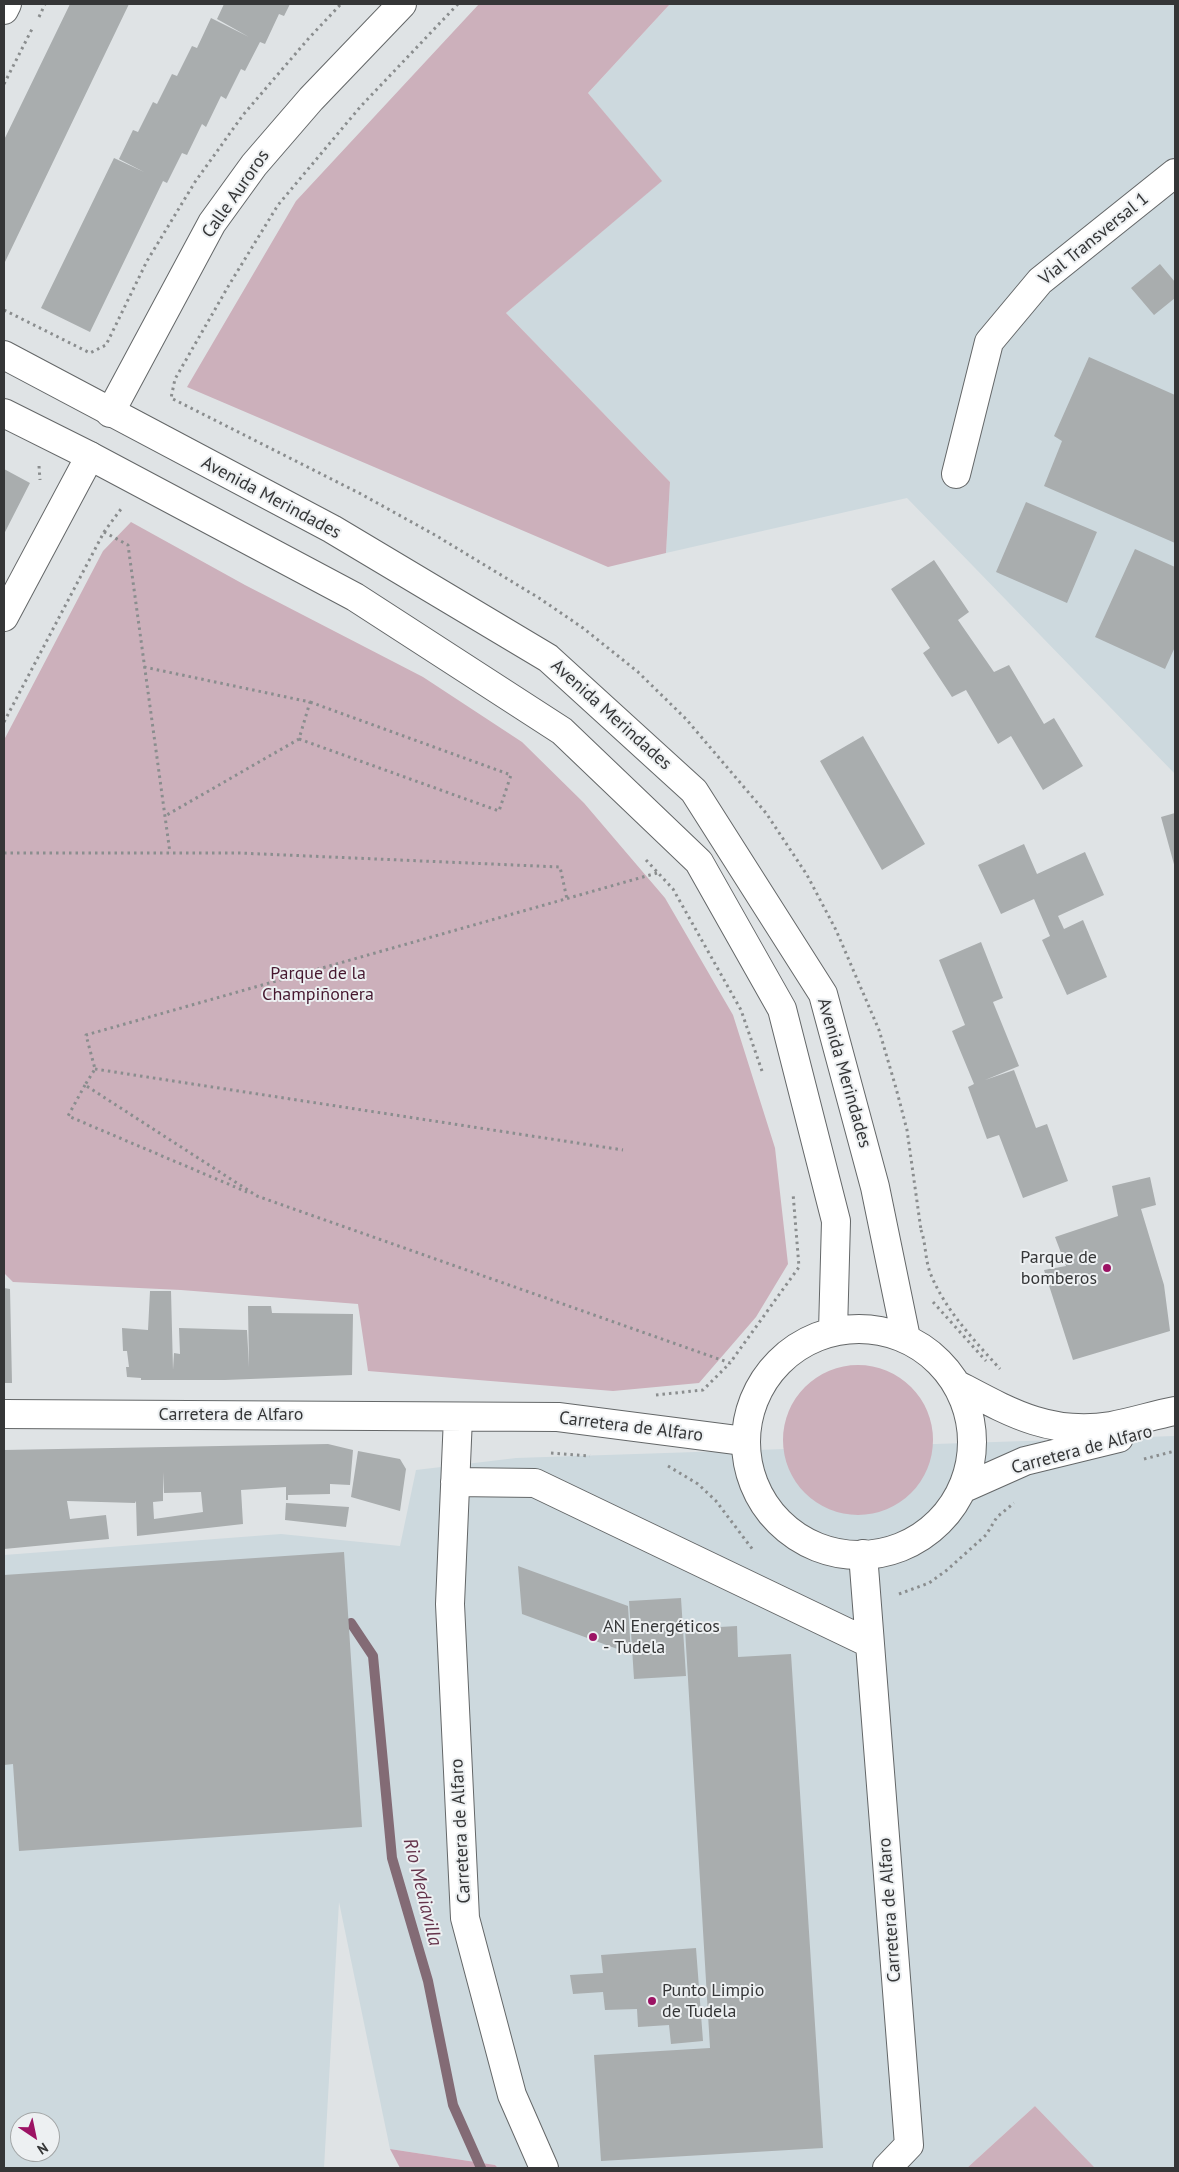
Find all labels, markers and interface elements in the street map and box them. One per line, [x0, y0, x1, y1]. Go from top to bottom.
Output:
street label: Calle Auroros [198, 146, 274, 242]
street label: Vial Transversal 1 [1035, 188, 1153, 290]
street label: Avenida Merindades [198, 452, 344, 544]
street label: Avenida Merindades [546, 655, 676, 775]
park label: Parque de la Champiñonera [262, 963, 374, 1006]
street label: Avenida Merindades [812, 996, 876, 1150]
place label: Parque de bomberos [1020, 1247, 1097, 1290]
marker: Parque de bomberos [1101, 1262, 1113, 1274]
street label: Carretera de Alfaro [158, 1404, 304, 1426]
street label: Carretera de Alfaro [558, 1407, 704, 1447]
street label: Carretera de Alfaro [1009, 1421, 1155, 1479]
place label: AN Energéticos - Tudela [603, 1616, 720, 1658]
marker: AN Energéticos - Tudela [587, 1631, 599, 1643]
street label: Carretera de Alfaro [446, 1758, 476, 1904]
water label: Rio Mediavilla [398, 1836, 446, 1948]
street label: Carretera de Alfaro [874, 1837, 906, 1983]
place label: Punto Limpio de Tudela [662, 1980, 764, 2022]
marker: Punto Limpio de Tudela [646, 1995, 658, 2007]
north arrow [10, 2112, 60, 2162]
text: N [34, 2139, 52, 2159]

